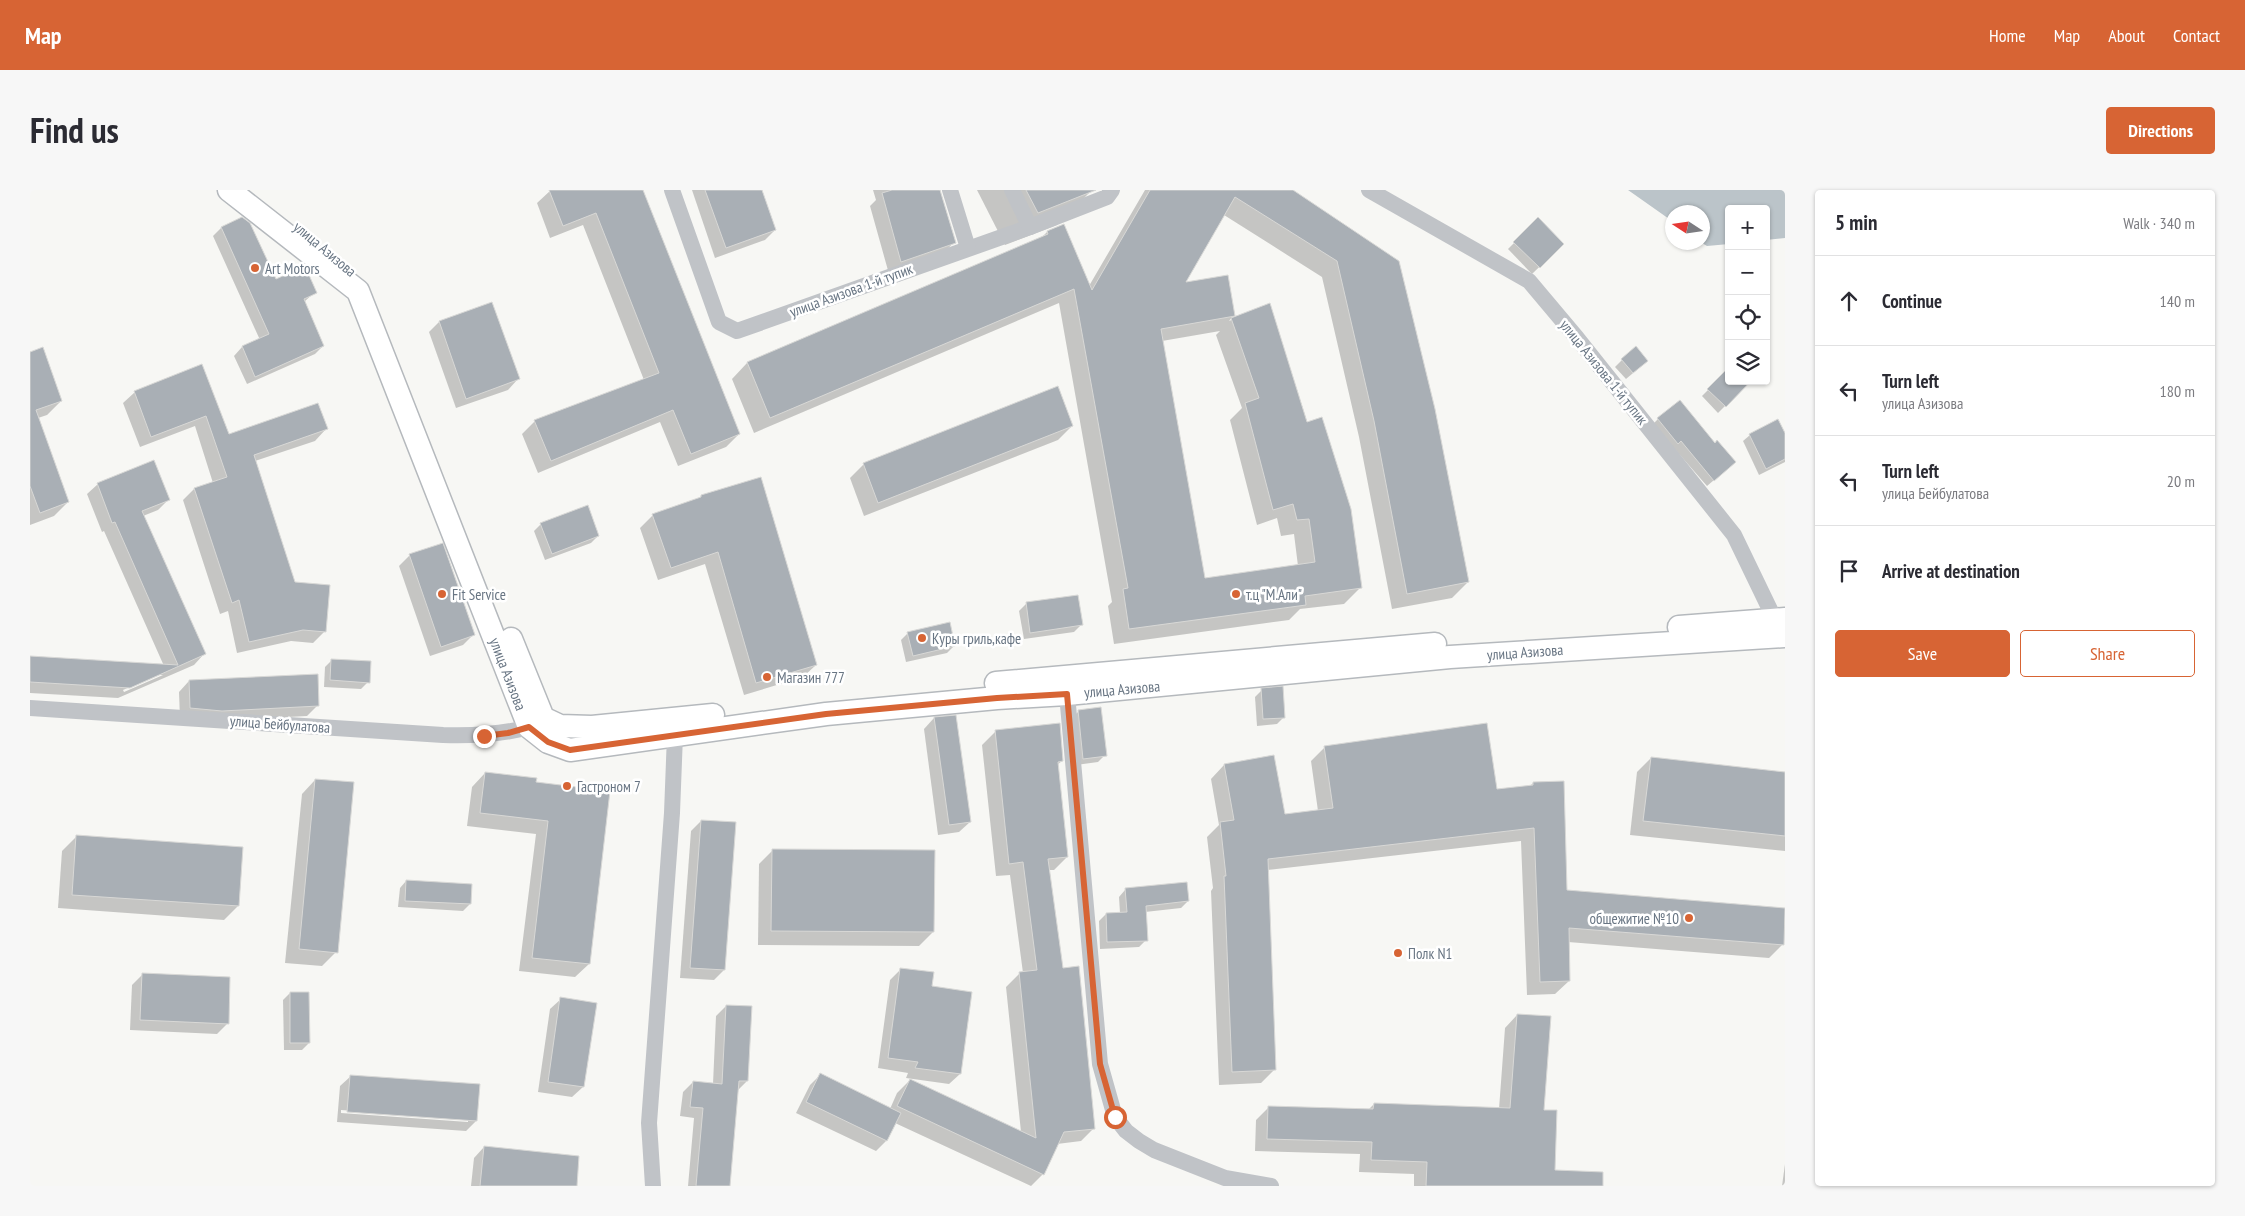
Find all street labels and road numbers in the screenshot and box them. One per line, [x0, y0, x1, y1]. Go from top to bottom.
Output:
street label: улица Азизова [290, 217, 360, 281]
street label: улица Азизова 1-й тупик [787, 259, 915, 321]
street label: улица Азизова 1-й тупик [1556, 316, 1652, 428]
street label: улица Азизова [485, 635, 531, 713]
street label: улица Азизова [1486, 640, 1564, 664]
street label: улица Азизова [1083, 676, 1161, 702]
street label: улица Бейбулатова [229, 711, 331, 737]

